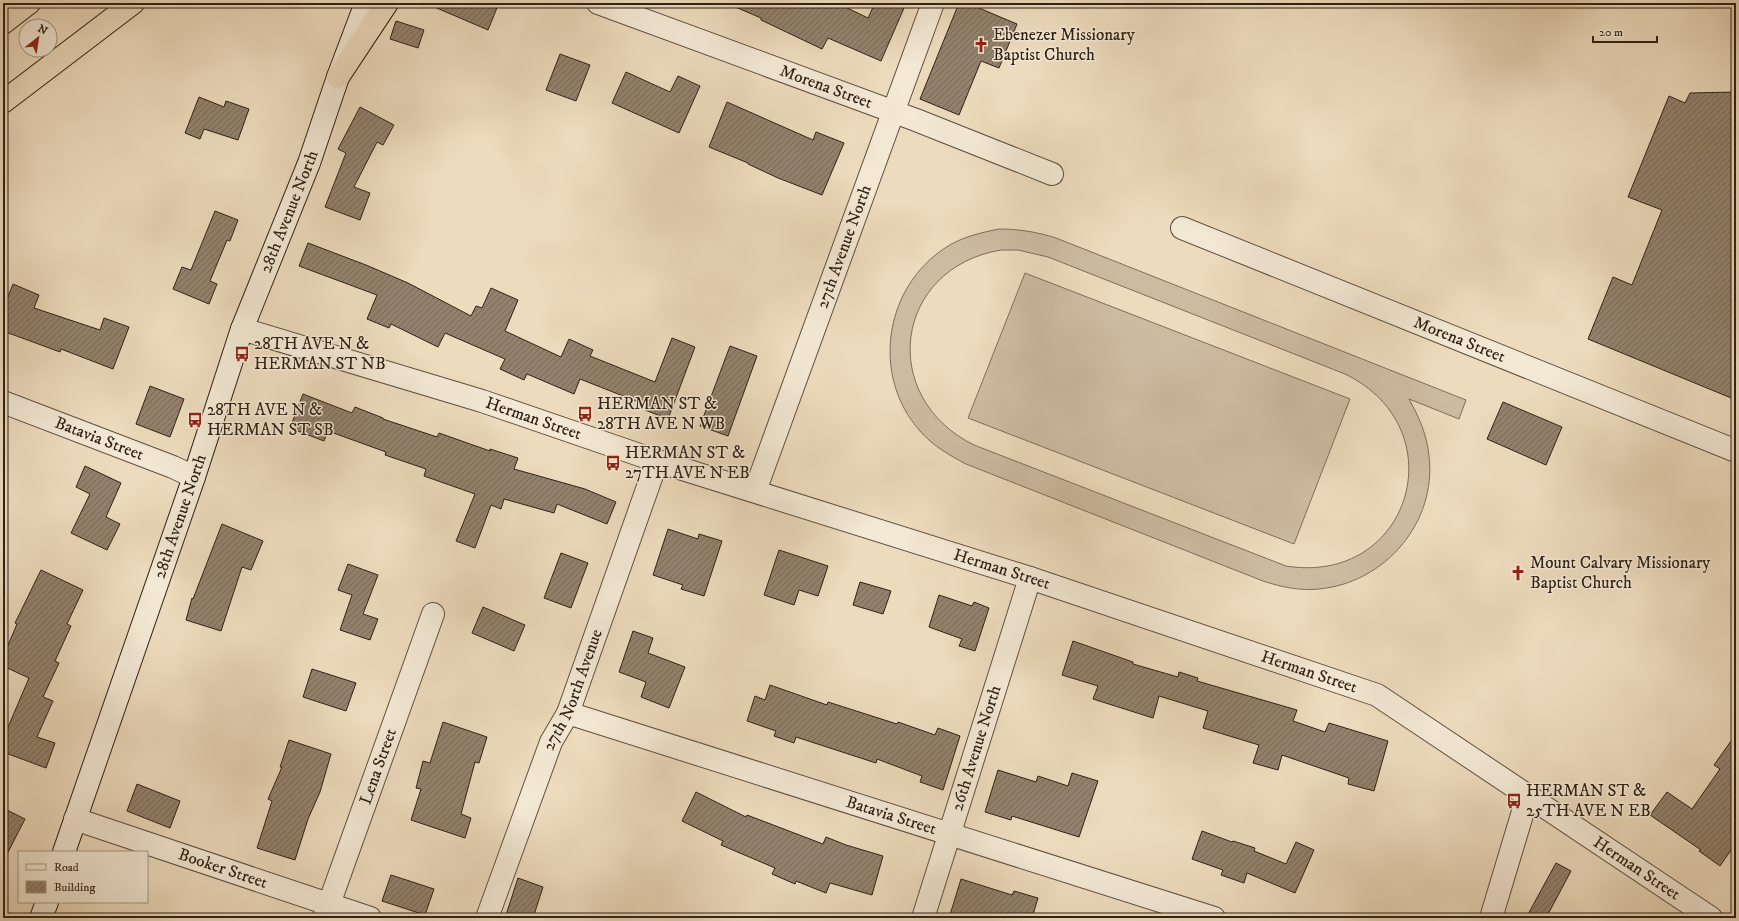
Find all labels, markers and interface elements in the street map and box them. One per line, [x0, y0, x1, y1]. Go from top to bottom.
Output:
north arrow [18, 18, 58, 58]
scale bar [1593, 18, 1657, 44]
text: N [35, 22, 50, 39]
place label: Ebenezer Missionary Baptist Church [993, 24, 1136, 66]
text: 20 m [1599, 25, 1623, 40]
church icon: Ebenezer Missionary Baptist Church [972, 36, 990, 54]
street label: Morena Street [777, 60, 876, 114]
street label: 28th Avenue North [255, 147, 323, 276]
street label: 27th Avenue North [811, 182, 877, 312]
street label: Morena Street [1410, 311, 1509, 368]
place label: 28TH AVE N & HERMAN ST NB [254, 333, 386, 375]
bus stop icon: 28TH AVE N & HERMAN ST NB [233, 345, 251, 363]
street label: Herman Street [483, 392, 585, 445]
place label: HERMAN ST & 28TH AVE N WB [597, 393, 725, 435]
place label: 28TH AVE N & HERMAN ST SB [207, 399, 334, 441]
bus stop icon: HERMAN ST & 28TH AVE N WB [576, 405, 594, 423]
bus stop icon: 28TH AVE N & HERMAN ST SB [186, 411, 204, 429]
street label: Batavia Street [52, 412, 147, 466]
place label: HERMAN ST & 27TH AVE N EB [625, 442, 750, 484]
street label: 28th Avenue North [149, 451, 212, 582]
bus stop icon: HERMAN ST & 27TH AVE N EB [604, 454, 622, 472]
street label: Herman Street [951, 544, 1054, 595]
place label: Mount Calvary Missionary Baptist Church [1530, 552, 1711, 594]
church icon: Mount Calvary Missionary Baptist Church [1509, 564, 1527, 582]
street label: 27th North Avenue [538, 626, 608, 754]
street label: Herman Street [1258, 646, 1361, 699]
street label: 26th Avenue North [946, 683, 1007, 814]
street label: Lena Street [355, 725, 402, 808]
place label: HERMAN ST & 25TH AVE N EB [1526, 780, 1651, 822]
street label: Batavia Street [843, 791, 940, 840]
bus stop icon: HERMAN ST & 25TH AVE N EB [1505, 792, 1523, 810]
street label: Herman Street [1589, 831, 1685, 906]
street label: Booker Street [175, 843, 271, 894]
legend [18, 851, 148, 903]
text: Road [54, 860, 79, 875]
text: Building [54, 880, 95, 895]

